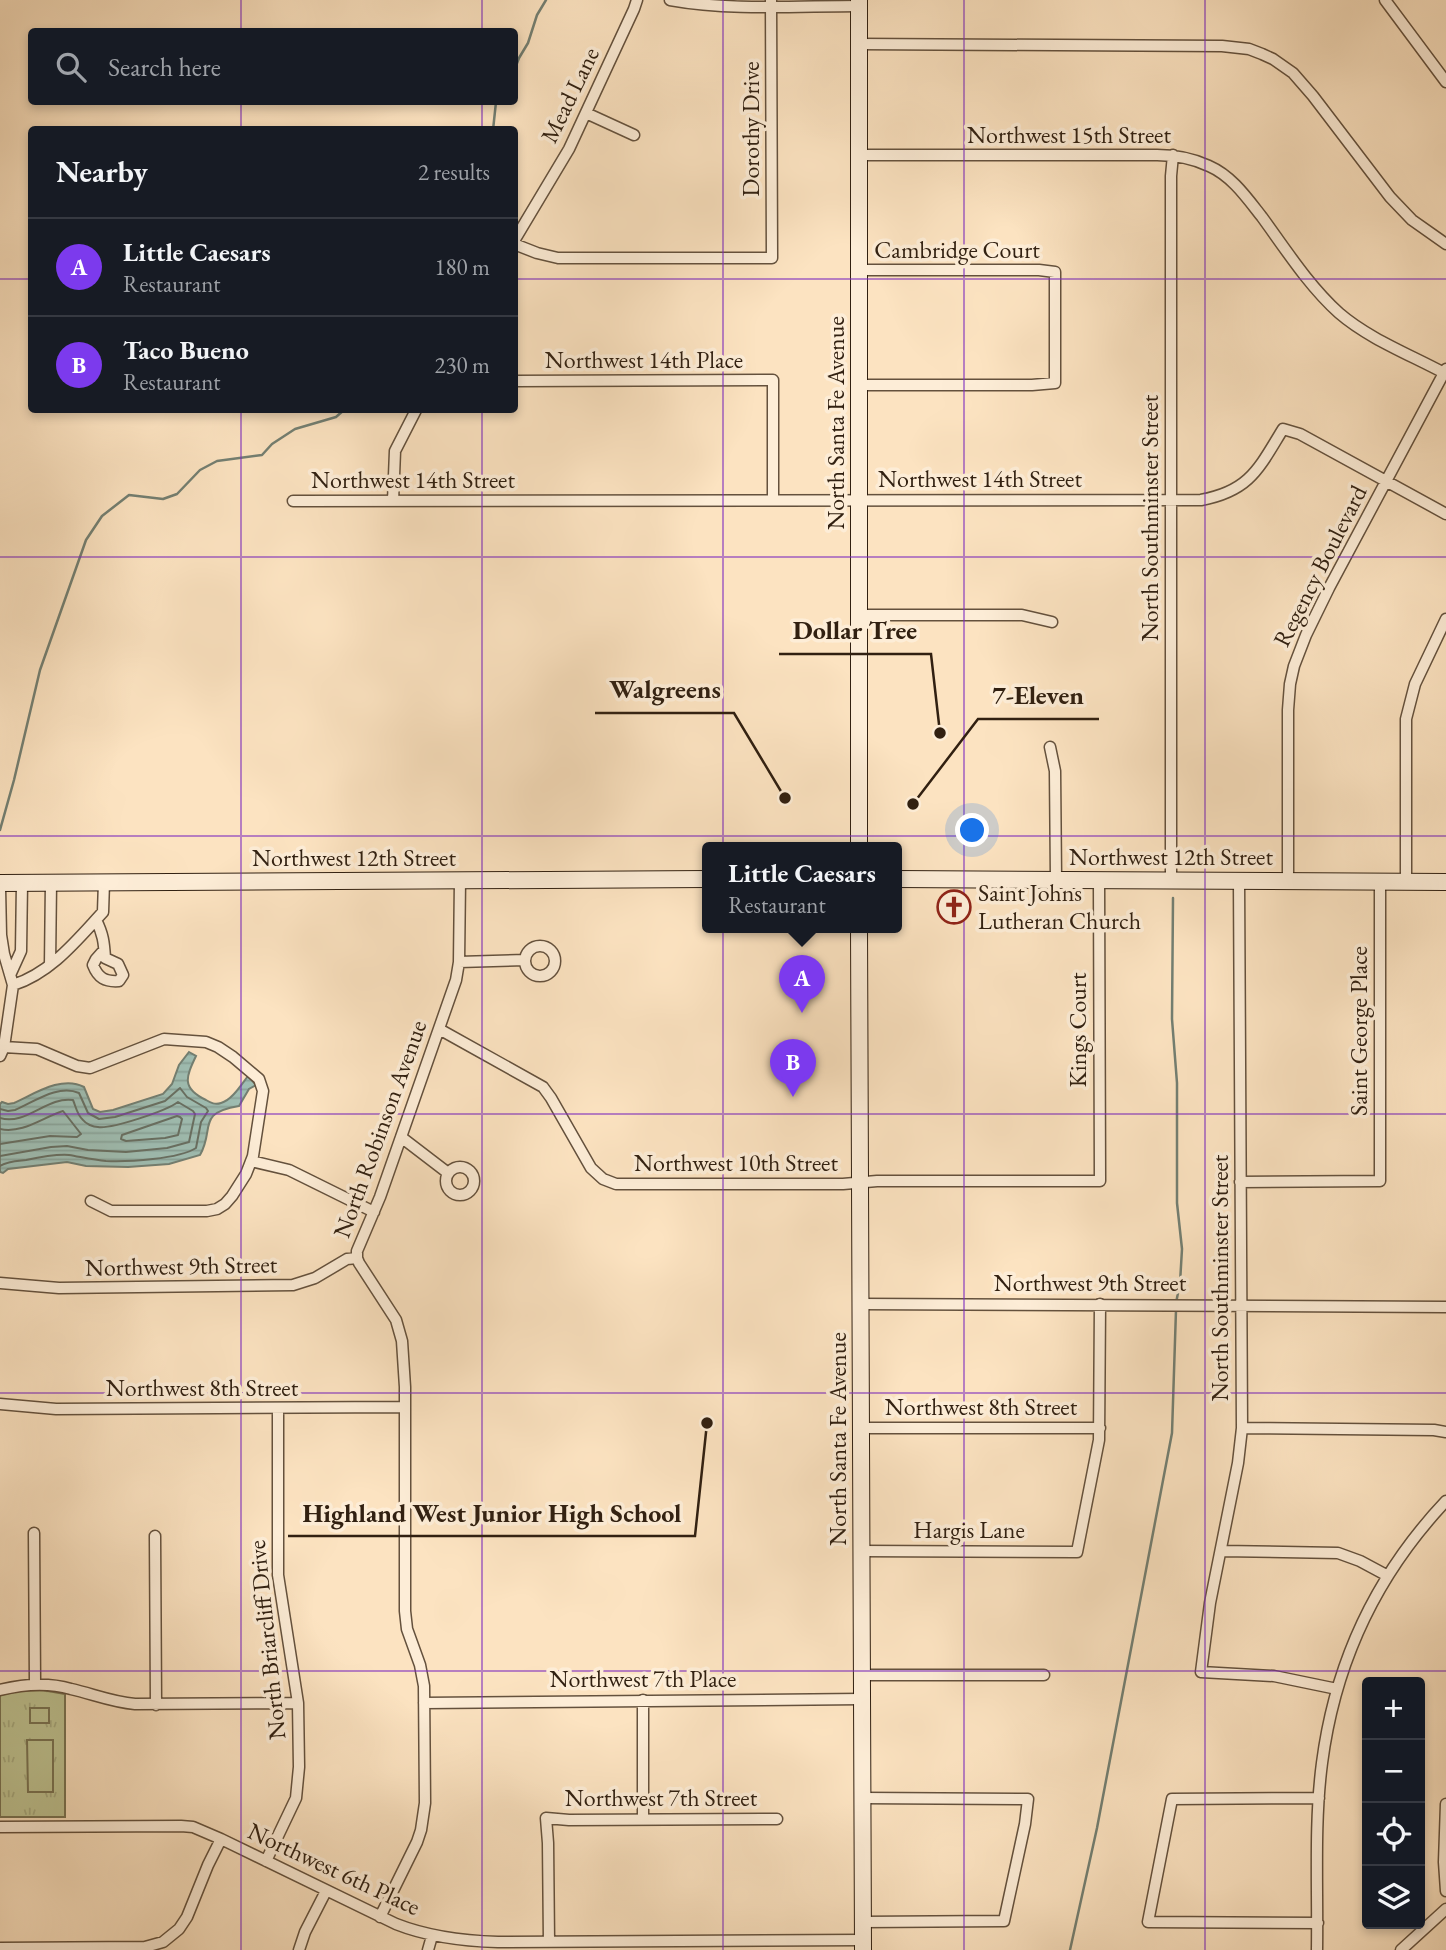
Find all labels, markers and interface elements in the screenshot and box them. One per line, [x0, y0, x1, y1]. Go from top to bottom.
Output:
search box [28, 28, 518, 105]
street label: Mead Lane [533, 42, 606, 148]
icon: search [52, 48, 90, 86]
text: Search here [108, 50, 221, 84]
street label: Dorothy Drive [735, 61, 766, 197]
street label: Northwest 15th Street [967, 119, 1171, 150]
text: Nearby [56, 152, 148, 191]
text: 2 results [418, 157, 490, 187]
street label: Cambridge Court [874, 234, 1040, 265]
text: Little Caesars [123, 235, 271, 269]
text: A [71, 252, 87, 282]
text: 180 m [434, 252, 490, 282]
text: Restaurant [123, 269, 221, 299]
street label: North Santa Fe Avenue [820, 316, 851, 530]
text: Taco Bueno [123, 333, 249, 367]
street label: Northwest 14th Place [545, 344, 743, 375]
text: B [72, 350, 86, 380]
text: 230 m [434, 350, 490, 380]
text: Restaurant [123, 367, 221, 397]
street label: North Southminster Street [1134, 394, 1165, 641]
street label: Northwest 14th Street [878, 463, 1082, 494]
street label: Northwest 14th Street [311, 464, 515, 495]
street label: Regency Boulevard [1266, 479, 1374, 652]
callout: Dollar Tree [779, 607, 931, 654]
text: Dollar Tree [793, 613, 917, 647]
callout: Walgreens [595, 666, 734, 713]
text: Walgreens [609, 672, 721, 706]
callout: 7-Eleven [978, 672, 1099, 719]
text: 7-Eleven [992, 678, 1084, 712]
your location [955, 813, 989, 847]
street label: Northwest 12th Street [1069, 841, 1273, 872]
street label: Northwest 12th Street [252, 842, 456, 873]
popup [702, 842, 902, 933]
text: Little Caesars [728, 856, 876, 890]
place label: Saint Johns Lutheran Church [978, 877, 1141, 936]
church icon: Saint Johns Lutheran Church [935, 888, 973, 926]
text: Restaurant [728, 890, 826, 920]
street label: Saint George Place [1343, 946, 1374, 1116]
pin: A [779, 955, 825, 1013]
street label: Kings Court [1062, 972, 1093, 1088]
street label: North Robinson Avenue [326, 1016, 433, 1242]
pin: B [770, 1039, 816, 1097]
street label: Northwest 10th Street [634, 1147, 838, 1178]
street label: North Southminster Street [1204, 1154, 1235, 1401]
street label: Northwest 9th Street [85, 1248, 278, 1283]
street label: Northwest 9th Street [994, 1267, 1187, 1298]
street label: North Santa Fe Avenue [822, 1332, 853, 1546]
street label: Northwest 8th Street [106, 1372, 299, 1403]
street label: Northwest 8th Street [885, 1391, 1078, 1422]
callout: Highland West Junior High School [288, 1489, 695, 1536]
text: Highland West Junior High School [303, 1496, 681, 1530]
street label: Hargis Lane [913, 1514, 1025, 1545]
street label: North Briarcliff Drive [241, 1539, 292, 1741]
street label: Northwest 7th Place [550, 1663, 736, 1694]
map controls [1362, 1677, 1425, 1929]
button: + [1362, 1677, 1425, 1740]
button: − [1362, 1740, 1425, 1803]
street label: Northwest 7th Street [565, 1782, 758, 1813]
button: locate [1362, 1803, 1425, 1866]
street label: Northwest 6th Place [243, 1815, 425, 1922]
button: layers [1362, 1866, 1425, 1929]

